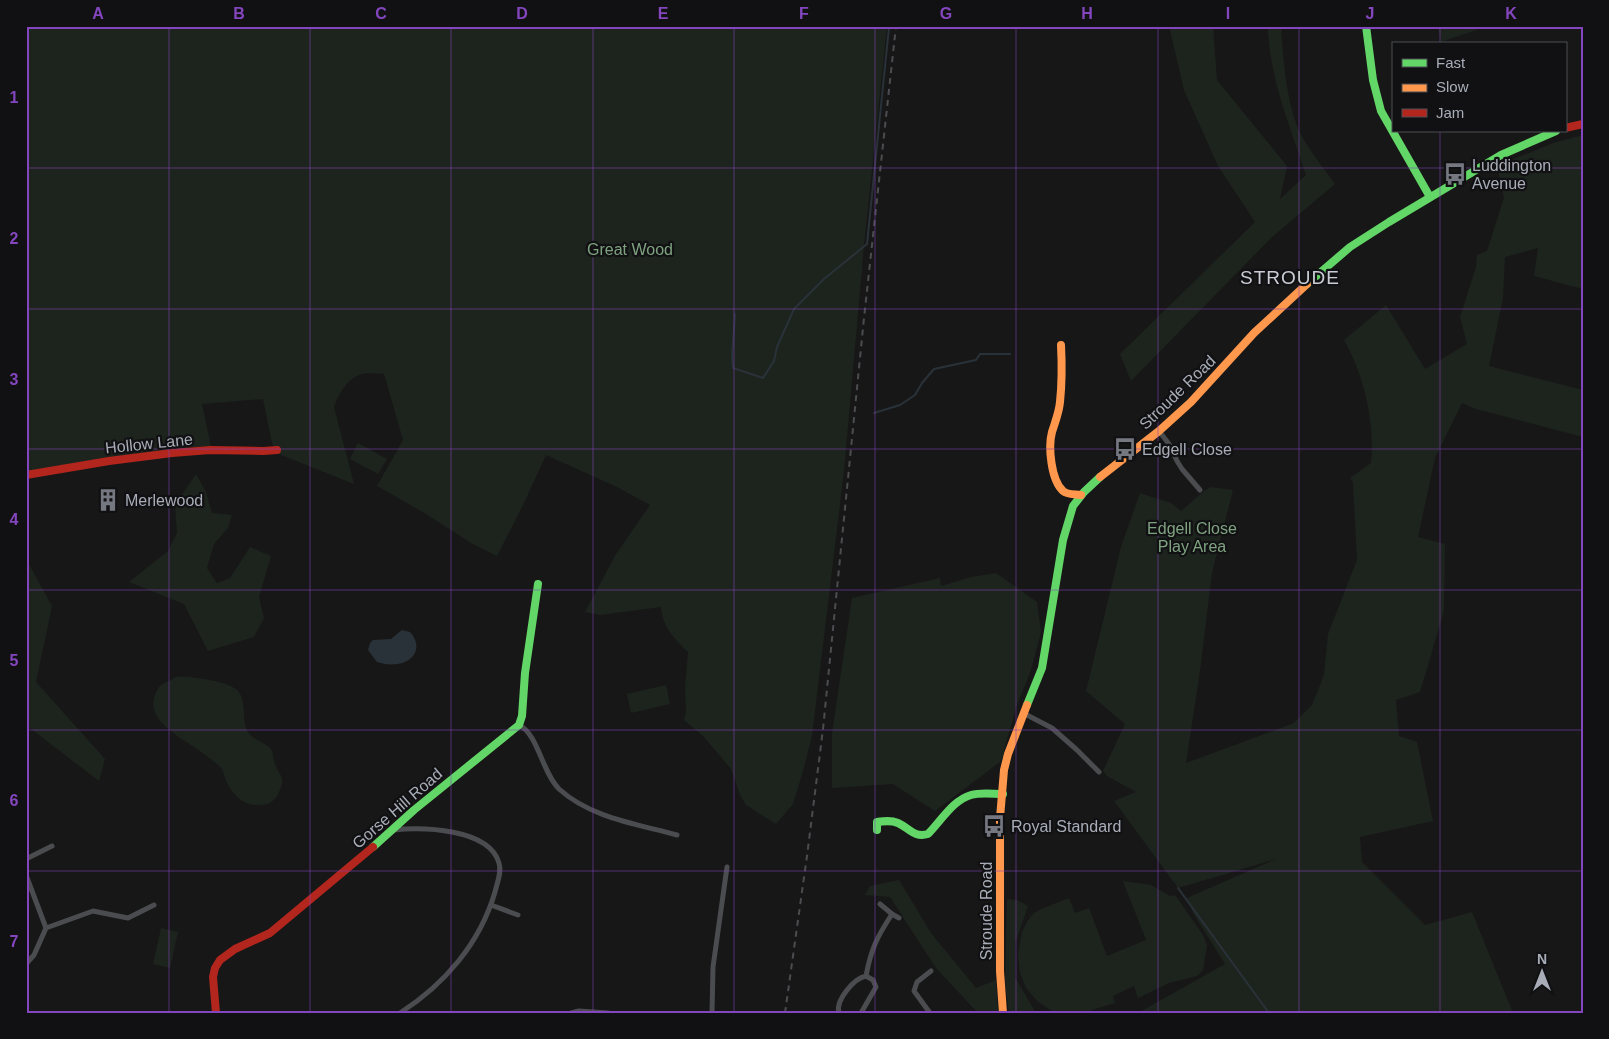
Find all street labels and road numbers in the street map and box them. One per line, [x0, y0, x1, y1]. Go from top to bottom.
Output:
street label: Stroude Road [1136, 352, 1219, 433]
street label: Hollow Lane [104, 430, 194, 457]
street label: Gorse Hill Road [349, 765, 446, 852]
street label: Stroude Road [978, 862, 995, 960]

